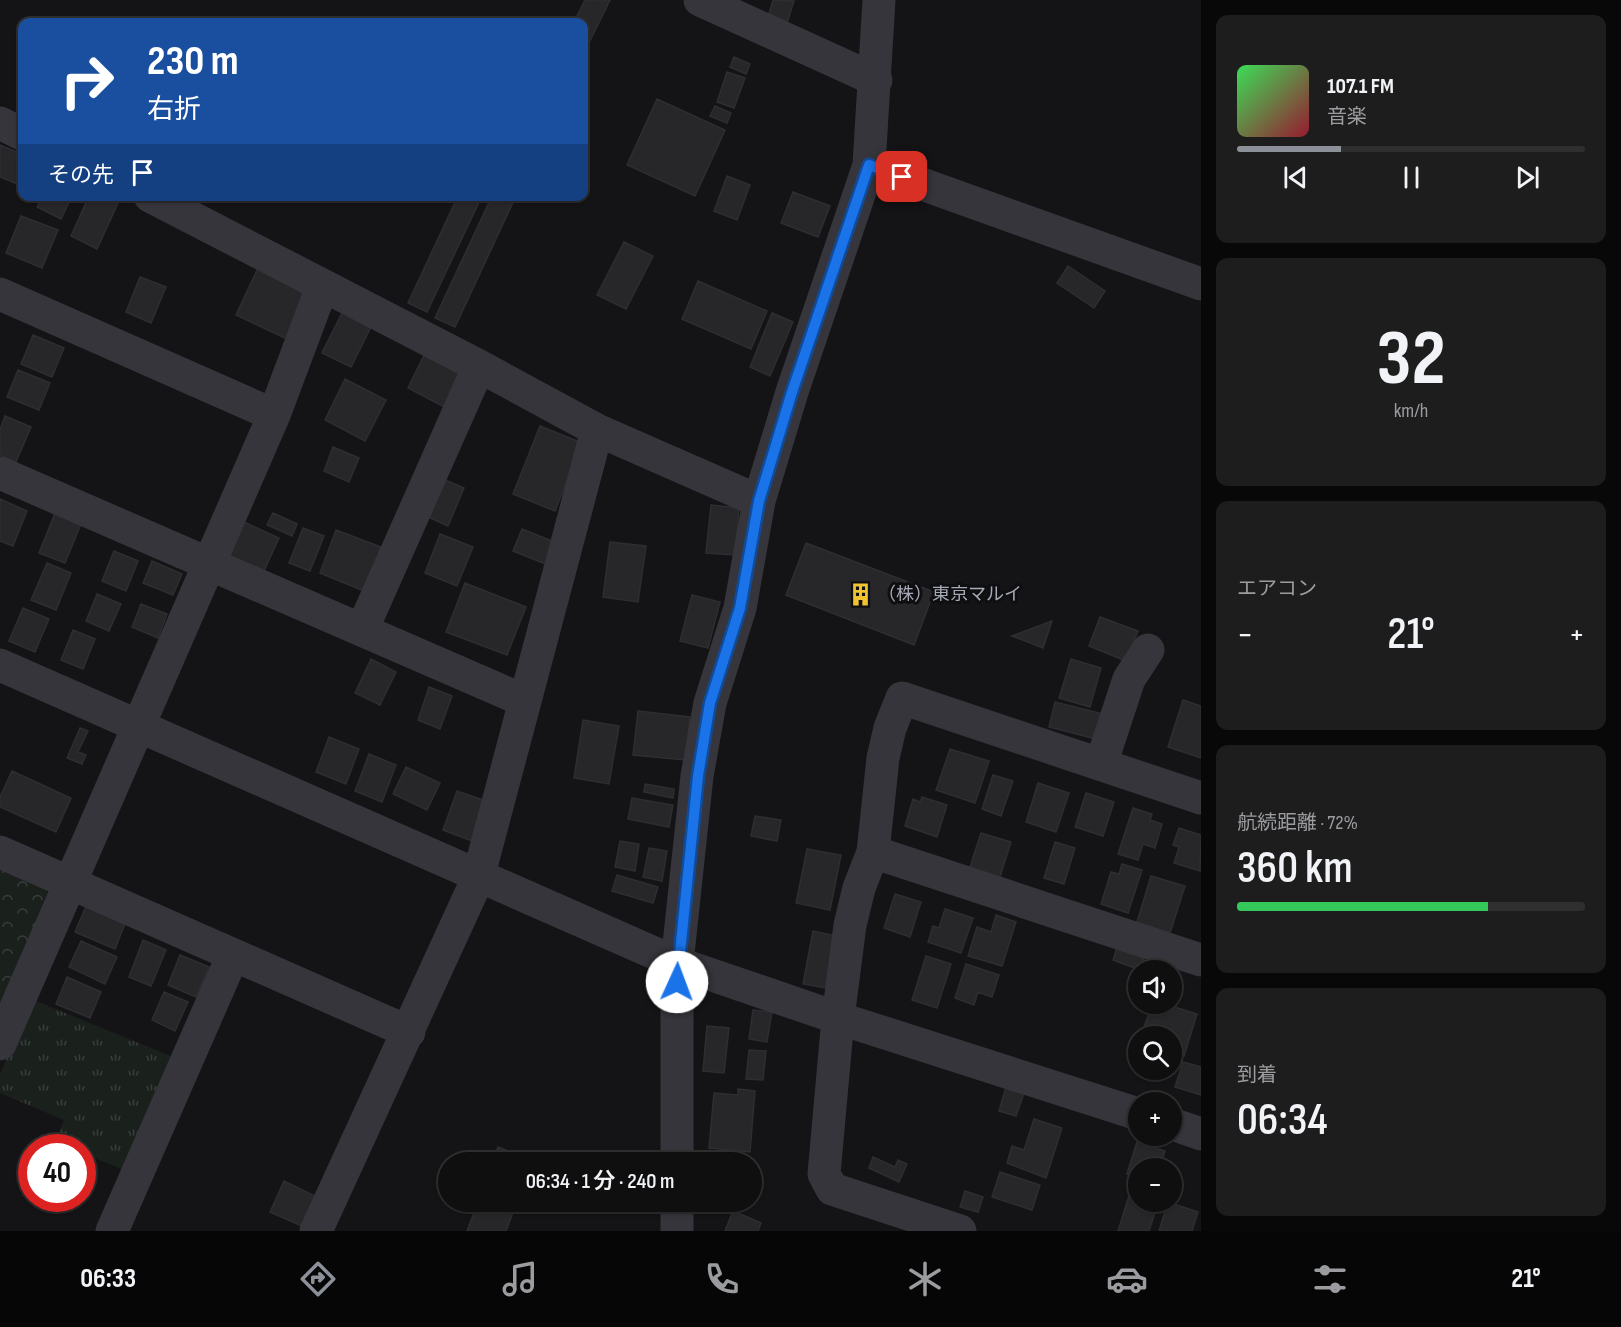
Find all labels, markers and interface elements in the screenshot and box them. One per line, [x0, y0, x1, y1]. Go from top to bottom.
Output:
text: 230 m [147, 36, 239, 87]
icon: right [48, 42, 126, 120]
text: 107.1 FM [1327, 73, 1394, 100]
text: 右折 [147, 94, 201, 126]
text: 音楽 [1327, 105, 1367, 129]
pin [876, 151, 927, 202]
icon: arrive [126, 156, 159, 189]
icon: arrive [885, 160, 918, 193]
icon: previous [1279, 161, 1312, 194]
icon: pause [1395, 161, 1428, 194]
icon: next [1511, 161, 1544, 194]
text: その先 [48, 162, 114, 189]
text: 32 [1376, 313, 1446, 406]
text: km/h [1394, 399, 1428, 423]
text: エアコン [1237, 577, 1317, 601]
building icon: （株）東京マルイ [847, 581, 873, 607]
place label: （株）東京マルイ [878, 584, 1022, 605]
text: 21° [1387, 607, 1435, 662]
text: − [1237, 615, 1253, 655]
text: + [1569, 615, 1585, 655]
text: 航続距離 · 72% [1237, 811, 1358, 835]
text: 360 km [1237, 841, 1353, 896]
position arrow [645, 950, 709, 1014]
map controls [1128, 960, 1182, 1212]
button: sound [1128, 960, 1182, 1014]
button: search [1128, 1026, 1182, 1080]
text: 到着 [1237, 1063, 1277, 1087]
button: + [1128, 1092, 1182, 1146]
text: 06:34 [1237, 1093, 1328, 1148]
speed limit sign: 40 [18, 1134, 96, 1212]
button: − [1128, 1158, 1182, 1212]
text: 06:34 · 1 分 · 240 m [526, 1168, 674, 1195]
icon: directions [297, 1258, 339, 1300]
icon: music [499, 1258, 541, 1300]
icon: phone [701, 1258, 743, 1300]
icon: climate [904, 1258, 946, 1300]
icon: car [1106, 1258, 1148, 1300]
icon: filters [1309, 1258, 1351, 1300]
text: 06:33 [80, 1263, 136, 1295]
text: 21° [1511, 1263, 1541, 1295]

